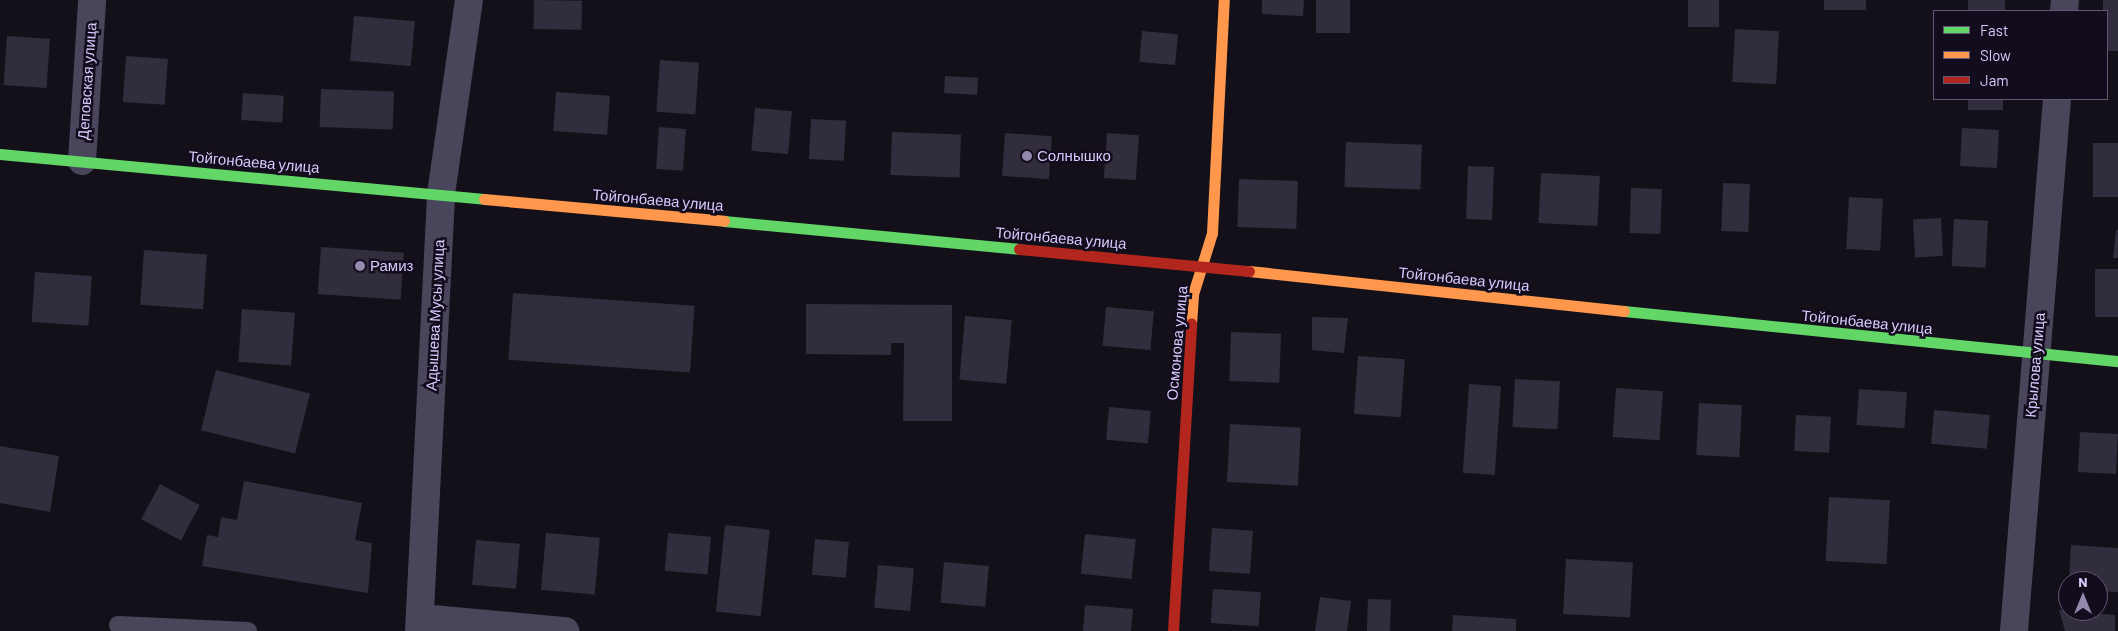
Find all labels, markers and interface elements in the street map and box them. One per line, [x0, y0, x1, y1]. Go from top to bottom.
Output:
legend [1933, 10, 2108, 100]
text: Fast [1980, 21, 2008, 39]
street label: Деповская улица [74, 22, 100, 140]
text: Slow [1980, 46, 2011, 64]
text: Jam [1980, 71, 2009, 89]
street label: Тойгонбаева улица [188, 147, 320, 177]
place label: Солнышко [1037, 147, 1111, 165]
marker: Солнышко [1021, 150, 1033, 162]
street label: Тойгонбаева улица [592, 185, 724, 215]
street label: Тойгонбаева улица [995, 223, 1127, 253]
street label: Адышева Мусы улица [422, 239, 448, 391]
place label: Рамиз [370, 257, 413, 275]
marker: Рамиз [354, 260, 366, 272]
street label: Тойгонбаева улица [1398, 263, 1530, 295]
street label: Осмонова улица [1163, 285, 1191, 401]
street label: Тойгонбаева улица [1801, 306, 1933, 338]
street label: Крылова улица [2021, 312, 2049, 418]
north arrow [2058, 571, 2108, 621]
text: N [2078, 573, 2088, 590]

